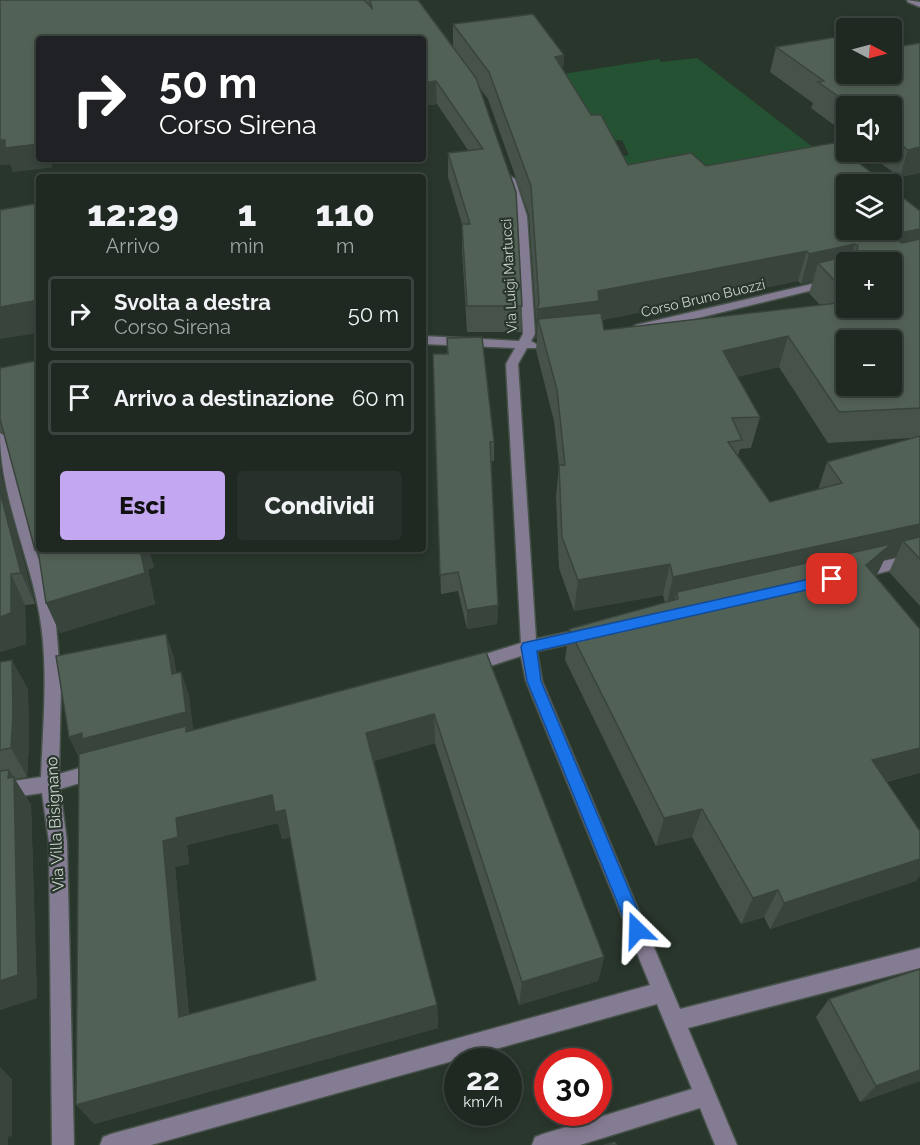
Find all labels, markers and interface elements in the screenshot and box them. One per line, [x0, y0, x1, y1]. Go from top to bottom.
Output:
north arrow [836, 18, 902, 84]
map controls [836, 18, 902, 396]
text: 50 m [159, 59, 257, 108]
icon: right [60, 60, 138, 138]
button: sound [836, 96, 902, 162]
text: Corso Sirena [159, 109, 317, 140]
button: layers [836, 174, 902, 240]
text: 12:29 [87, 192, 179, 234]
text: 1 [238, 192, 256, 234]
text: 110 [315, 192, 375, 234]
street label: Via Luigi Martucci [498, 218, 520, 334]
text: Arrivo [106, 234, 160, 258]
text: min [230, 234, 264, 258]
text: m [336, 234, 354, 258]
button: + [836, 252, 902, 318]
street label: Corso Bruno Buozzi [639, 276, 767, 320]
text: Svolta a destra [114, 289, 271, 315]
icon: right [63, 297, 96, 330]
text: 50 m [348, 301, 399, 327]
text: Corso Sirena [114, 315, 231, 339]
button: − [836, 330, 902, 396]
icon: arrive [63, 381, 96, 414]
text: Arrivo a destinazione [114, 385, 334, 411]
text: 60 m [352, 385, 405, 411]
button: Esci [60, 471, 225, 540]
button: Condividi [237, 471, 402, 540]
pin [806, 553, 857, 604]
icon: arrive [815, 562, 848, 595]
street label: Via Villa Bisignano [42, 756, 68, 892]
position arrow [605, 898, 669, 962]
speed limit sign: 30 [534, 1048, 612, 1126]
text: 22 [466, 1062, 500, 1097]
text: km/h [463, 1093, 503, 1111]

